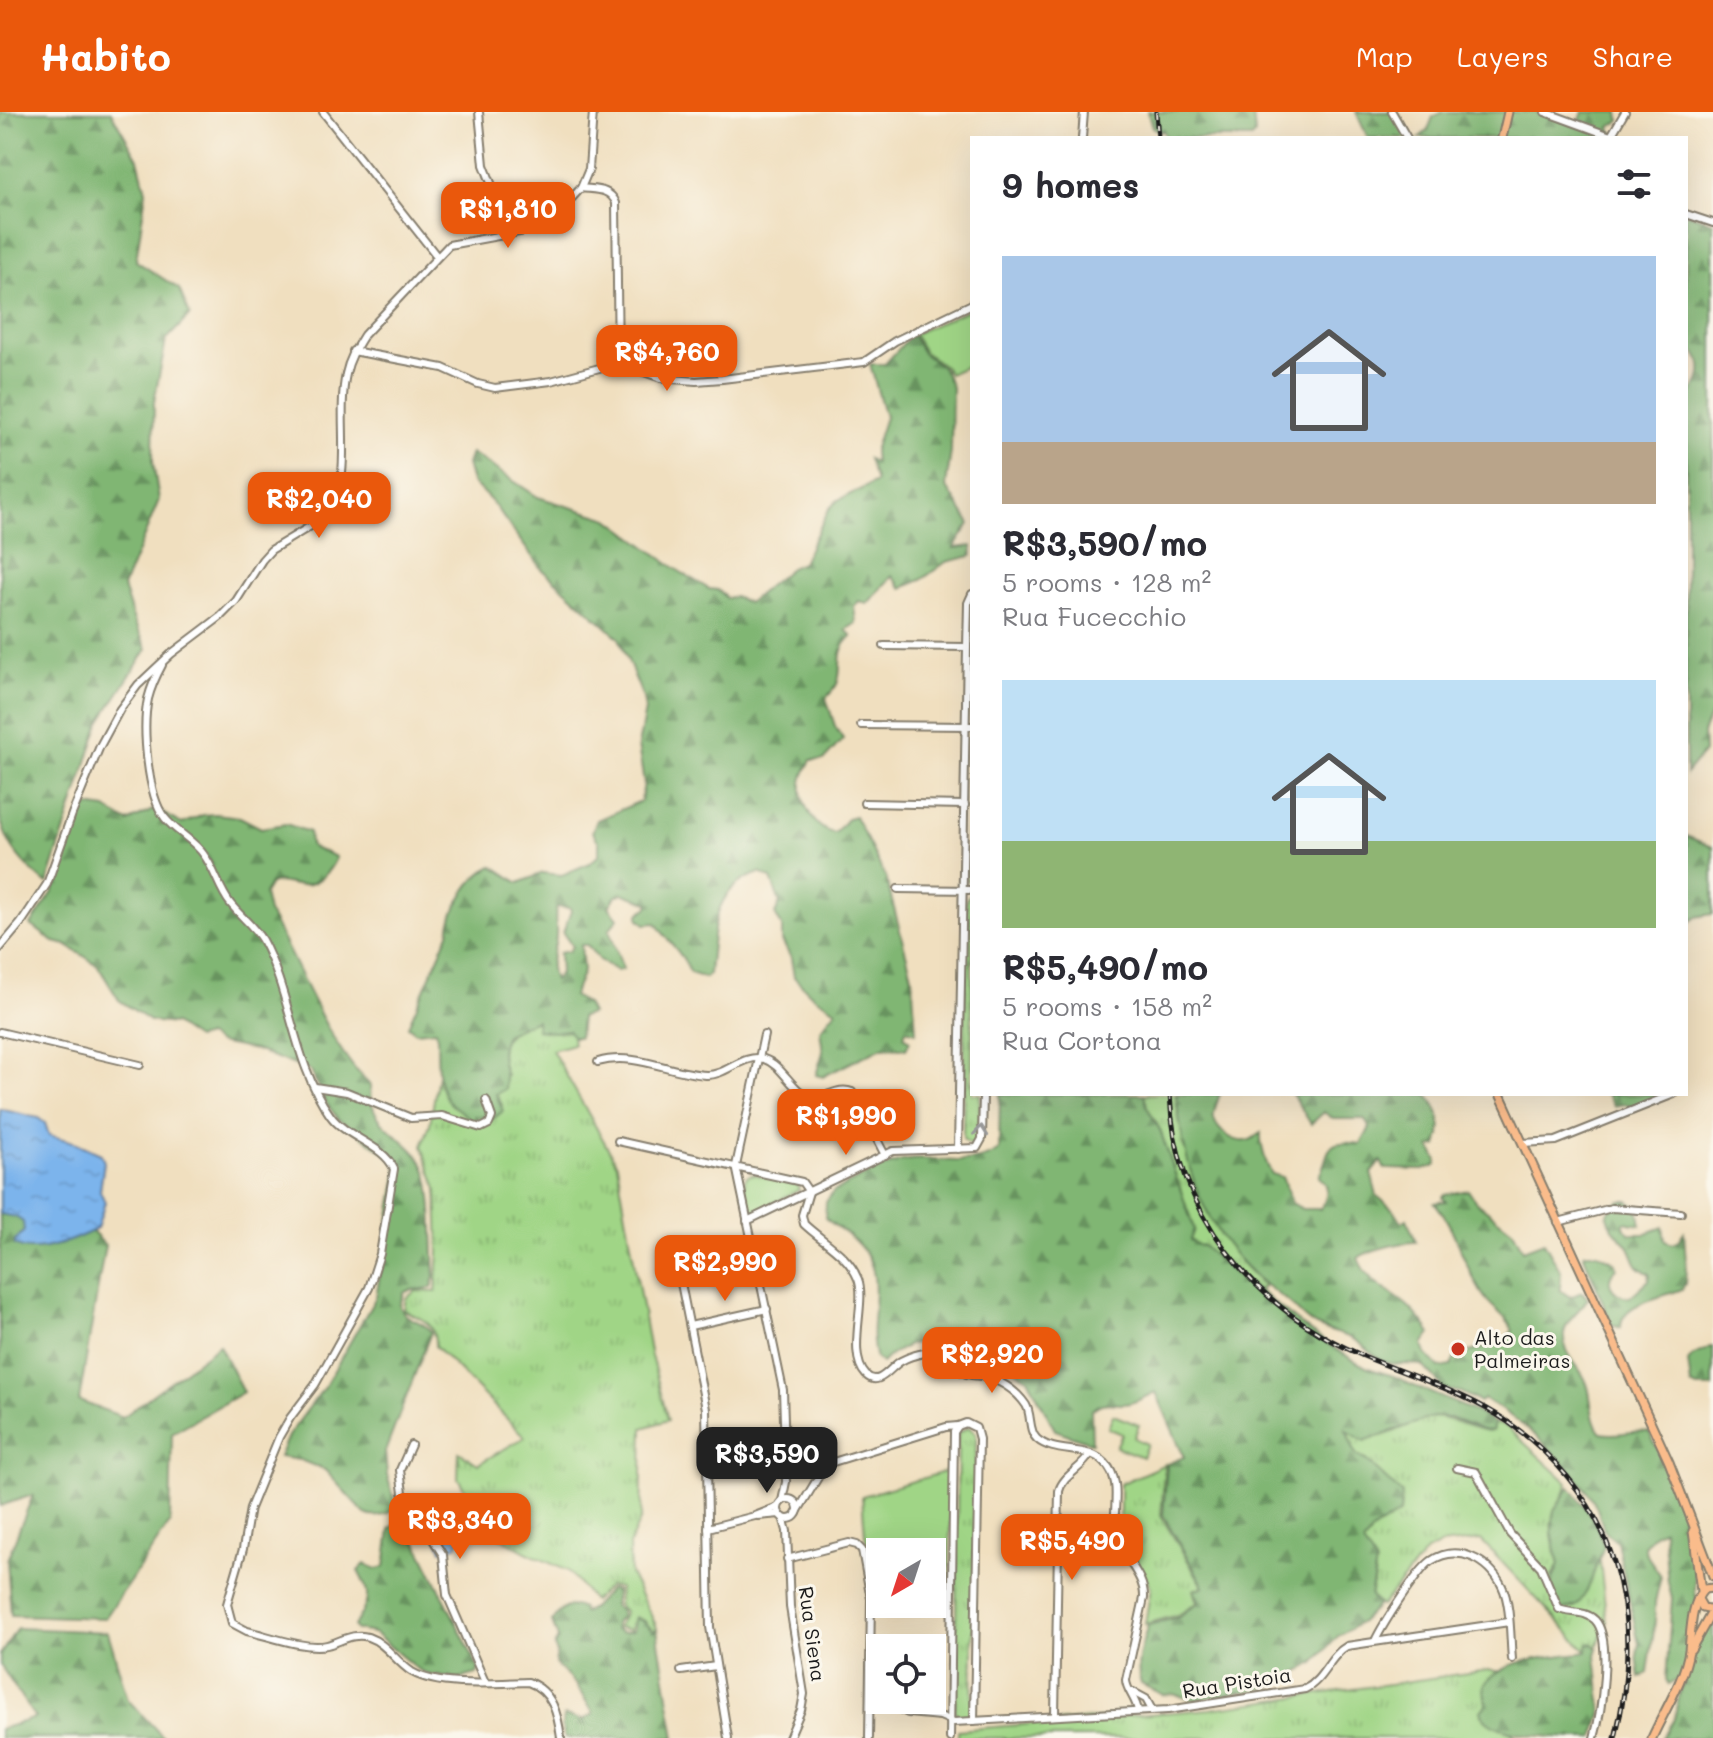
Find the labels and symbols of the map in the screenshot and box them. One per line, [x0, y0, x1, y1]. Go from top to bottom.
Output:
pin: R$1,810 [434, 182, 582, 250]
pin: R$4,760 [593, 325, 741, 393]
pin: R$2,040 [245, 472, 393, 540]
pin: R$1,990 [772, 1089, 920, 1157]
one-way arrow [973, 1124, 990, 1137]
pin: R$2,990 [651, 1235, 799, 1303]
place label: Alto das Palmeiras [1474, 1324, 1570, 1373]
pin: R$2,920 [918, 1327, 1066, 1395]
marker: Alto das Palmeiras [1449, 1340, 1467, 1358]
pin: R$3,590 [693, 1427, 841, 1495]
pin: R$3,340 [386, 1493, 534, 1561]
pin: R$5,490 [998, 1514, 1146, 1582]
north arrow [866, 1538, 946, 1618]
street label: Rua Siena [793, 1585, 833, 1683]
street label: Rua Pistoia [1181, 1661, 1293, 1703]

